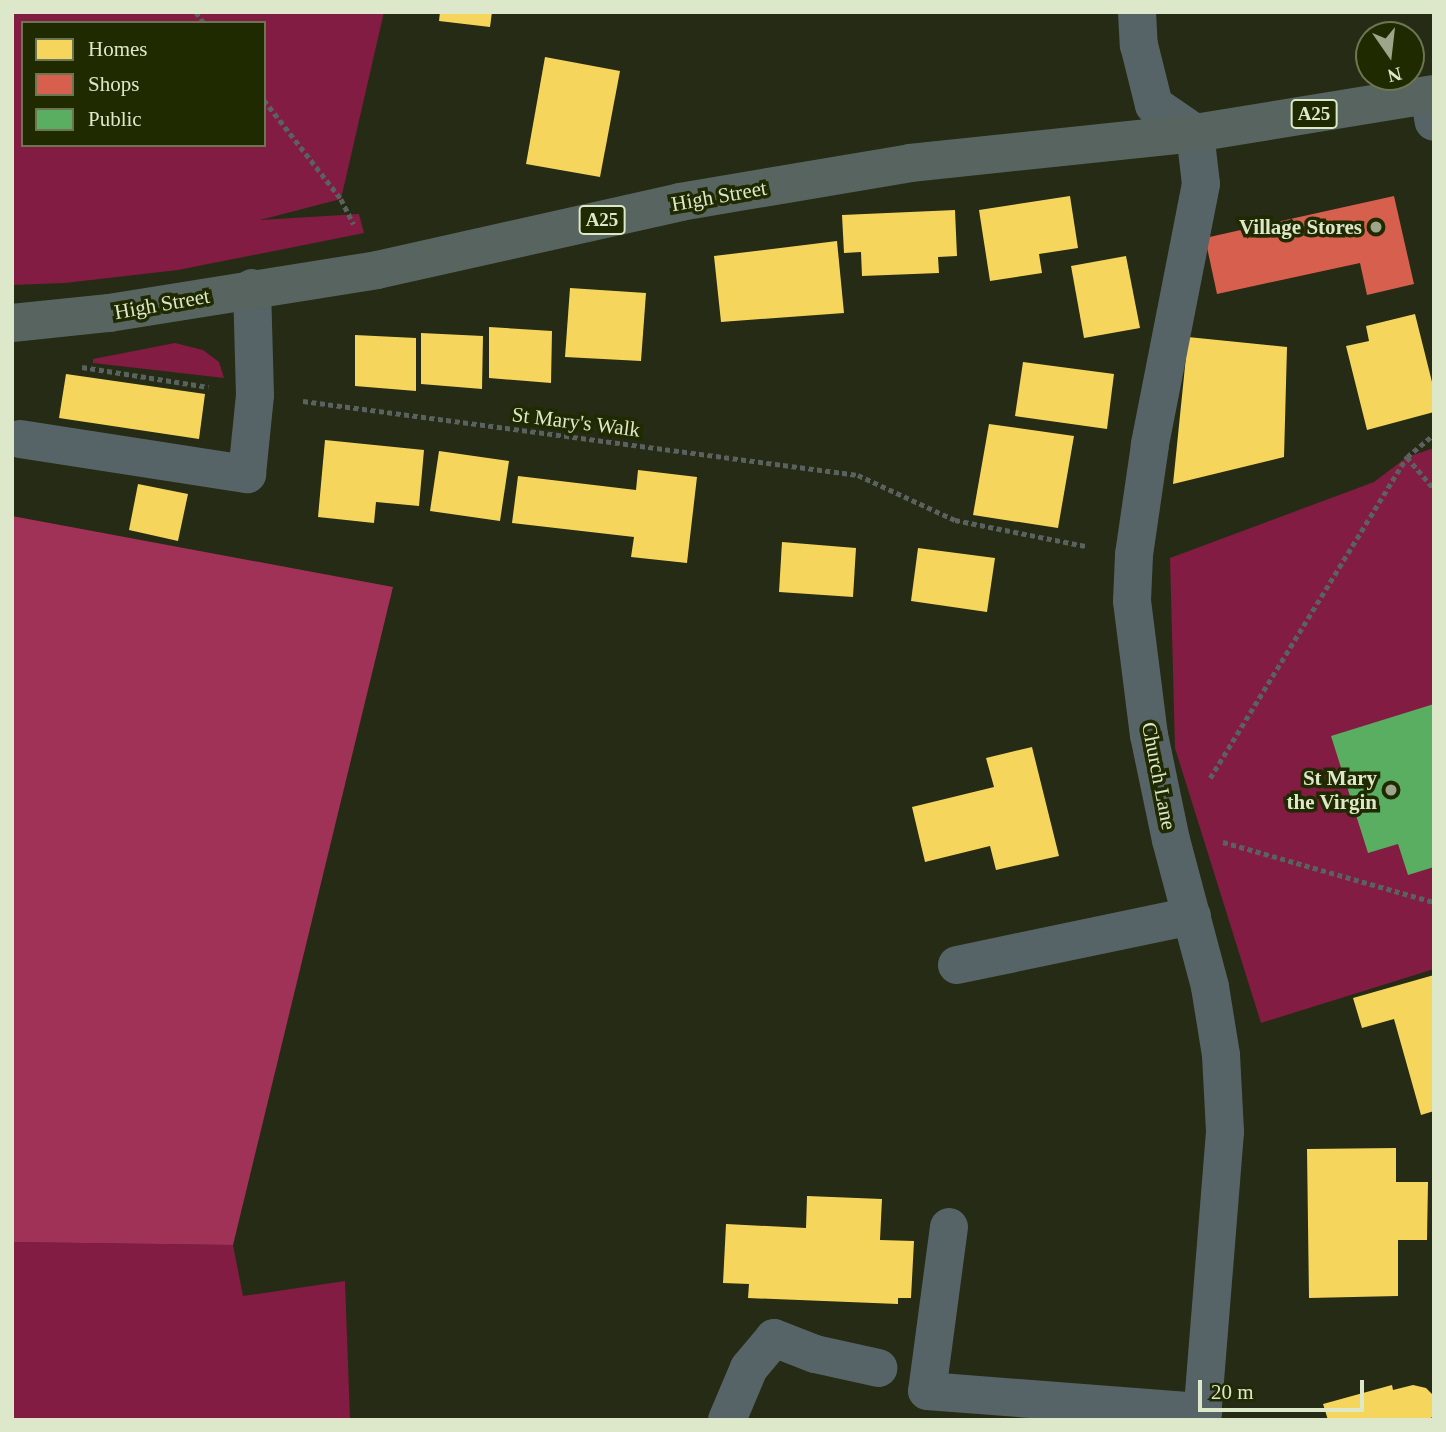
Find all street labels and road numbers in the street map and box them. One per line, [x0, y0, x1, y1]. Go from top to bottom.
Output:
road number: A25 [1290, 98, 1338, 130]
street label: High Street [669, 175, 769, 217]
road number: A25 [578, 204, 626, 235]
street label: High Street [112, 283, 212, 325]
street label: St Mary's Walk [510, 402, 642, 442]
street label: Church Lane [1136, 720, 1182, 832]

